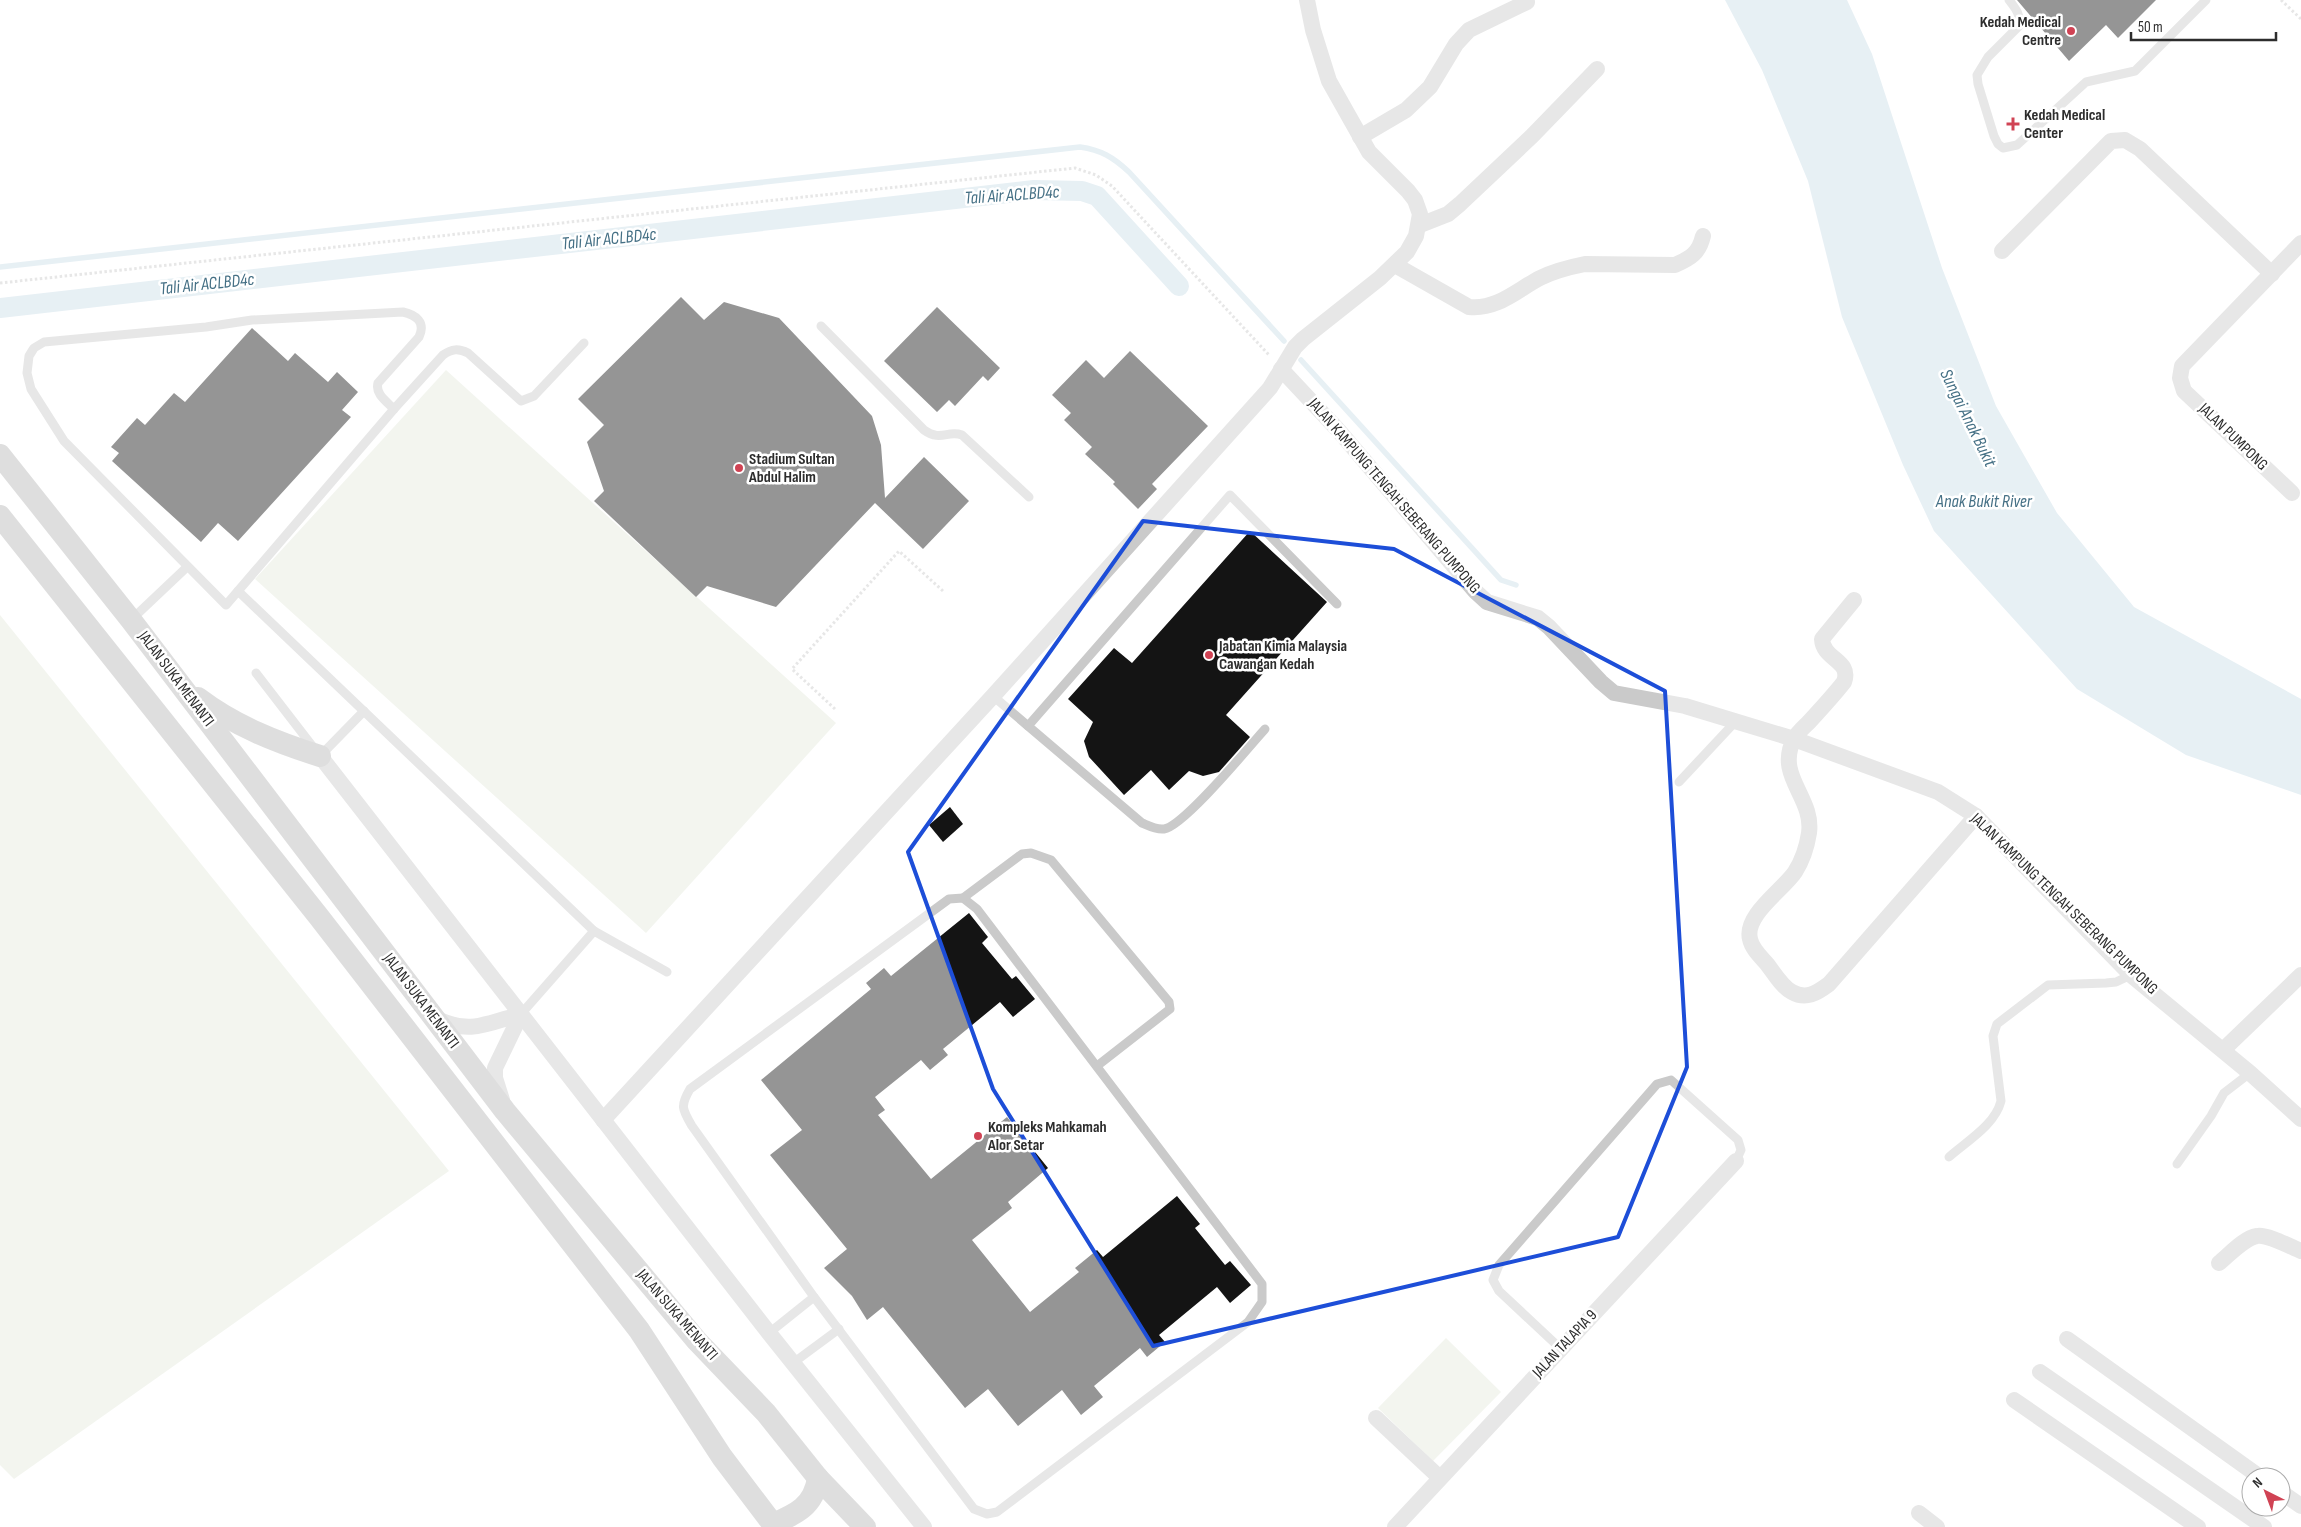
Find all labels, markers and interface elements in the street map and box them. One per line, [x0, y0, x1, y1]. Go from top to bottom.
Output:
scale bar [2131, 10, 2276, 42]
place label: Kedah Medical Centre [1980, 13, 2061, 50]
text: 50 m [2138, 18, 2163, 37]
marker: Kedah Medical Centre [2065, 25, 2077, 37]
place label: Kedah Medical Center [2024, 106, 2105, 143]
marker: Kedah Medical Center [2006, 117, 2020, 131]
water label: Tali Air ACLBD4c [964, 181, 1060, 209]
water label: Tali Air ACLBD4c [561, 224, 657, 254]
water label: Tali Air ACLBD4c [159, 269, 255, 299]
water label: Sungai Anak Bukit [1935, 366, 2001, 471]
street label: JALAN KAMPUNG TENGAH SEBERANG PUMPONG [1303, 394, 1484, 598]
street label: JALAN PUMPONG [2194, 399, 2272, 475]
place label: Stadium Sultan Abdul Halim [748, 450, 835, 487]
marker: Stadium Sultan Abdul Halim [733, 462, 745, 474]
water label: Anak Bukit River [1935, 491, 2033, 512]
street label: JALAN SUKA MENANTI [133, 627, 218, 730]
place label: Jabatan Kimia Malaysia Cawangan Kedah [1218, 637, 1347, 674]
marker: Jabatan Kimia Malaysia Cawangan Kedah [1203, 649, 1215, 661]
street label: JALAN KAMPUNG TENGAH SEBERANG PUMPONG [1966, 809, 2161, 999]
street label: JALAN SUKA MENANTI [378, 949, 463, 1052]
place label: Kompleks Mahkamah Alor Setar [987, 1118, 1107, 1155]
marker: Kompleks Mahkamah Alor Setar [972, 1130, 984, 1142]
street label: JALAN SUKA MENANTI [632, 1265, 722, 1364]
street label: JALAN TALAPIA 9 [1528, 1306, 1601, 1383]
north arrow [2241, 1467, 2291, 1517]
text: N [2249, 1474, 2266, 1492]

